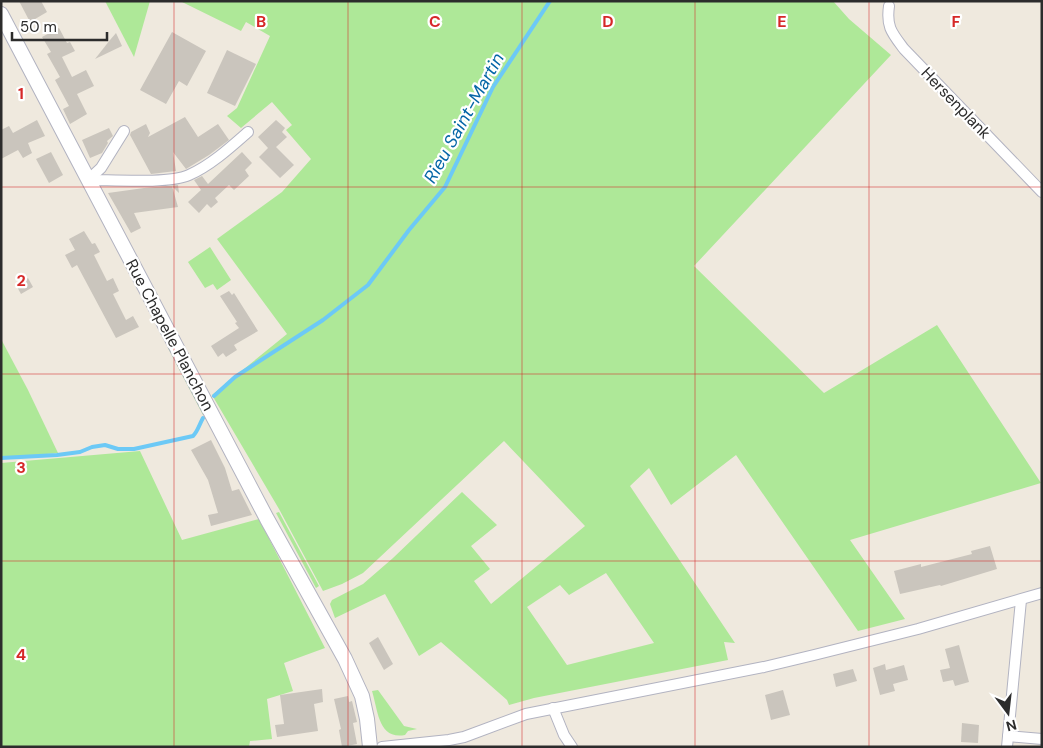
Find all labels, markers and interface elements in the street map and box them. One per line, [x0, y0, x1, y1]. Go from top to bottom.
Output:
scale bar [12, 10, 108, 42]
text: B [256, 11, 266, 32]
text: C [429, 11, 441, 32]
text: D [602, 11, 614, 32]
text: E [777, 11, 787, 32]
text: F [952, 11, 961, 32]
text: 50 m [20, 17, 57, 37]
water label: Rieu Saint-Martin [418, 49, 510, 187]
street label: Hersenplank [917, 63, 995, 143]
text: 1 [18, 83, 24, 104]
street label: Rue Chapelle Planchon [121, 256, 219, 414]
text: 2 [16, 270, 26, 291]
text: 3 [16, 457, 26, 478]
text: 4 [16, 644, 26, 665]
north arrow [983, 688, 1033, 738]
text: N [1004, 716, 1019, 736]

